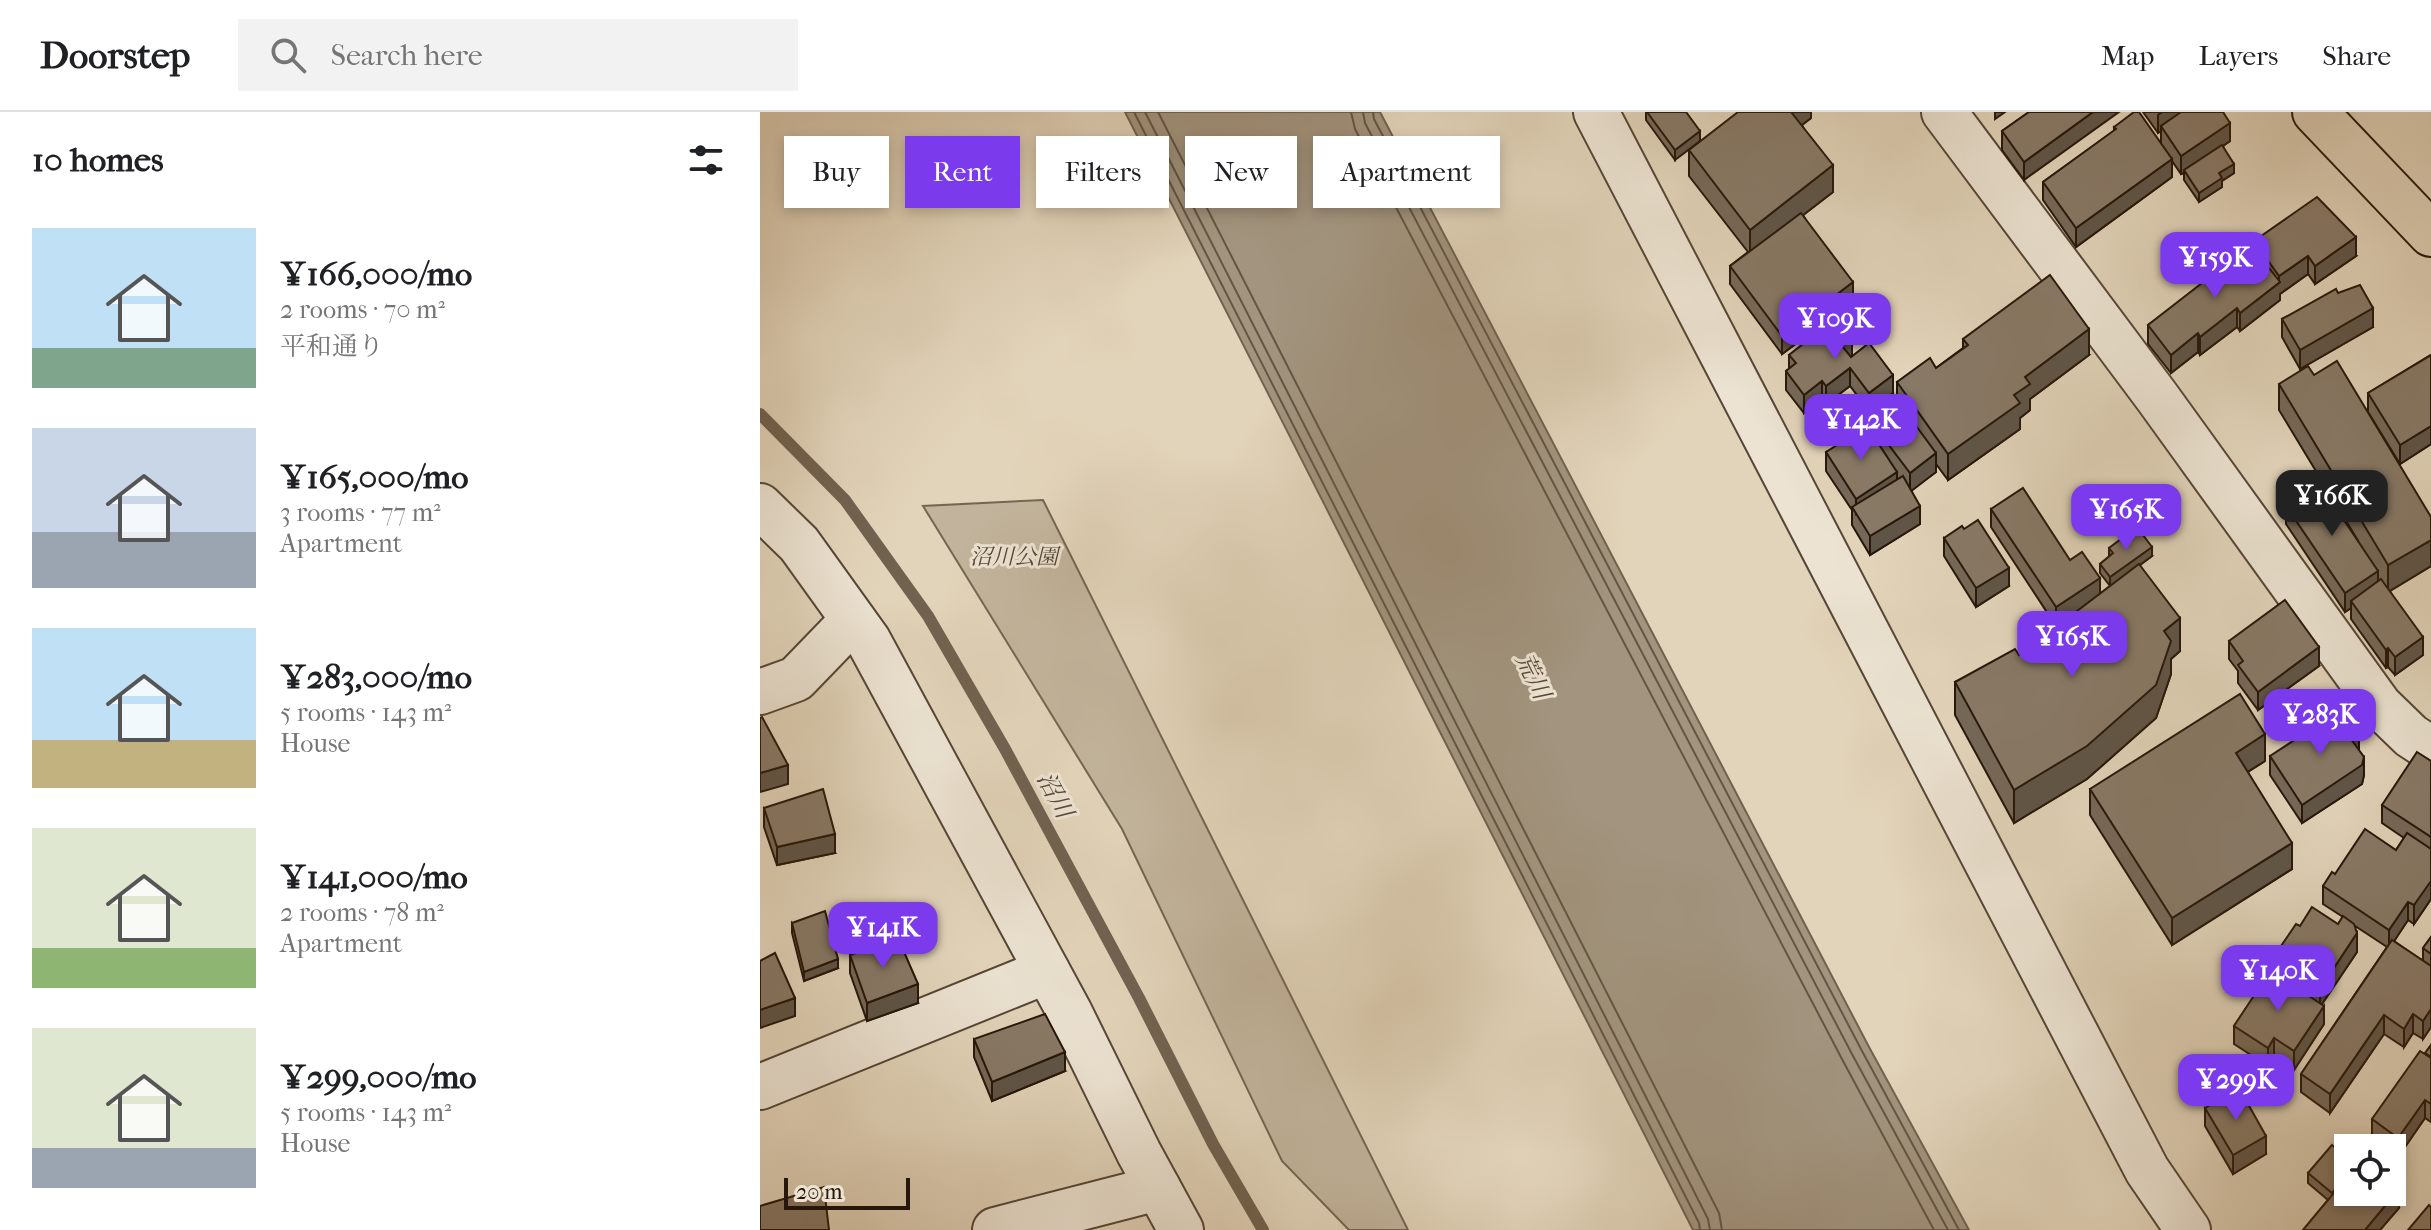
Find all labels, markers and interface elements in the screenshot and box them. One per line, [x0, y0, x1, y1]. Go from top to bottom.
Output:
search box [238, 19, 798, 91]
text: Doorstep [40, 33, 190, 78]
icon: search [266, 33, 310, 77]
text: Search here [330, 38, 483, 73]
text: Map [2101, 39, 2154, 72]
text: Layers [2198, 39, 2278, 72]
text: Share [2322, 39, 2391, 72]
chip: Buy [784, 136, 889, 208]
chip: Rent [905, 136, 1020, 208]
chip: Filters [1036, 136, 1169, 208]
chip: New [1185, 136, 1297, 208]
chip: Apartment [1313, 136, 1500, 208]
icon: filters [684, 138, 728, 182]
text: 10 homes [32, 140, 163, 180]
pin: ¥159K [2159, 232, 2271, 300]
text: ¥159K [2178, 242, 2252, 273]
text: ¥166,000/mo [280, 254, 472, 294]
icon: home [96, 260, 192, 356]
pin: ¥109K [1779, 293, 1891, 361]
text: 2 rooms · 70 m² [280, 294, 445, 325]
text: ¥109K [1797, 303, 1873, 334]
text: 平和通り [280, 331, 384, 362]
pin: ¥142K [1805, 394, 1917, 462]
text: ¥142K [1822, 404, 1900, 435]
text: ¥165,000/mo [280, 457, 469, 497]
icon: home [96, 460, 192, 556]
pin: ¥166K [2276, 470, 2388, 538]
text: ¥166K [2294, 480, 2370, 511]
pin: ¥165K [2070, 484, 2182, 552]
text: ¥165K [2089, 494, 2163, 525]
text: 3 rooms · 77 m² [280, 497, 441, 528]
text: Apartment [280, 528, 402, 559]
park label: 沼川公園 [970, 544, 1061, 570]
pin: ¥165K [2016, 611, 2128, 679]
text: ¥165K [2035, 621, 2109, 652]
water label: 荒川 [1510, 648, 1557, 706]
text: ¥283,000/mo [280, 657, 472, 697]
icon: home [96, 660, 192, 756]
pin: ¥283K [2264, 689, 2376, 757]
text: 5 rooms · 143 m² [280, 697, 451, 728]
text: ¥283K [2282, 699, 2358, 730]
text: House [280, 728, 350, 759]
water label: 沼川 [1031, 767, 1080, 825]
text: ¥141,000/mo [280, 857, 468, 897]
icon: home [96, 860, 192, 956]
text: 2 rooms · 78 m² [280, 897, 444, 928]
pin: ¥141K [827, 902, 939, 970]
text: ¥141K [846, 912, 920, 943]
text: Apartment [280, 928, 402, 959]
pin: ¥140K [2222, 945, 2334, 1013]
text: ¥140K [2239, 955, 2317, 986]
pin: ¥299K [2180, 1054, 2292, 1122]
text: ¥299,000/mo [280, 1057, 477, 1097]
icon: home [96, 1060, 192, 1156]
text: ¥299K [2196, 1064, 2276, 1095]
text: 5 rooms · 143 m² [280, 1097, 451, 1128]
text: House [280, 1128, 350, 1159]
map controls [2334, 1134, 2406, 1206]
button: locate [2334, 1134, 2406, 1206]
scale bar [784, 1174, 910, 1210]
text: 20 m [796, 1179, 842, 1205]

